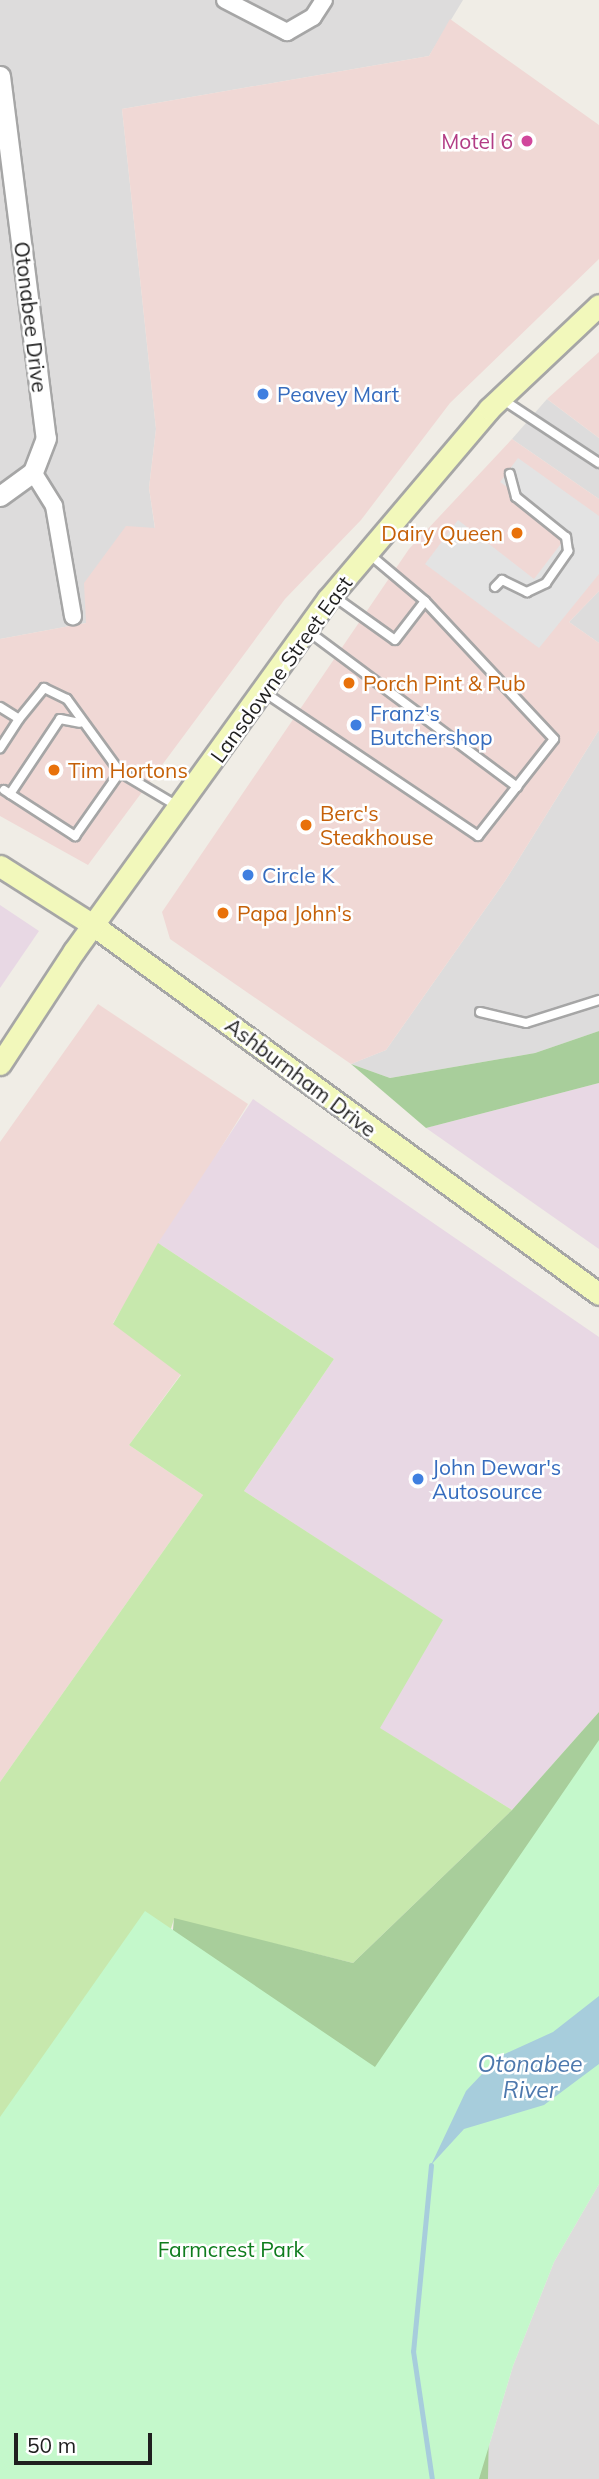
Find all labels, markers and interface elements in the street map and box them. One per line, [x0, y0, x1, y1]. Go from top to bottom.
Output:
place label: Motel 6 [441, 128, 513, 154]
marker: Motel 6 [519, 133, 535, 149]
street label: Otonabee Drive [9, 240, 53, 394]
place label: Peavey Mart [277, 381, 399, 407]
marker: Peavey Mart [255, 386, 271, 402]
place label: Dairy Queen [381, 520, 503, 546]
marker: Dairy Queen [509, 525, 525, 541]
street label: Lansdowne Street East [205, 571, 357, 767]
place label: Porch Pint & Pub [363, 670, 525, 696]
marker: Porch Pint & Pub [341, 675, 357, 691]
place label: Franz's Butchershop [370, 700, 493, 750]
marker: Franz's Butchershop [348, 717, 364, 733]
place label: Tim Hortons [68, 757, 188, 783]
marker: Tim Hortons [46, 762, 62, 778]
place label: Berc's Steakhouse [320, 800, 433, 850]
marker: Berc's Steakhouse [298, 817, 314, 833]
place label: Circle K [262, 862, 334, 888]
marker: Circle K [240, 867, 256, 883]
place label: Papa John's [237, 900, 352, 926]
marker: Papa John's [215, 905, 231, 921]
street label: Ashburnham Drive [221, 1012, 381, 1142]
place label: John Dewar's Autosource [432, 1454, 561, 1504]
marker: John Dewar's Autosource [410, 1471, 426, 1487]
water label: Otonabee River [478, 2050, 582, 2104]
park label: Farmcrest Park [158, 2236, 304, 2262]
scale bar [18, 2420, 156, 2464]
text: 50 m [27, 2432, 76, 2458]

